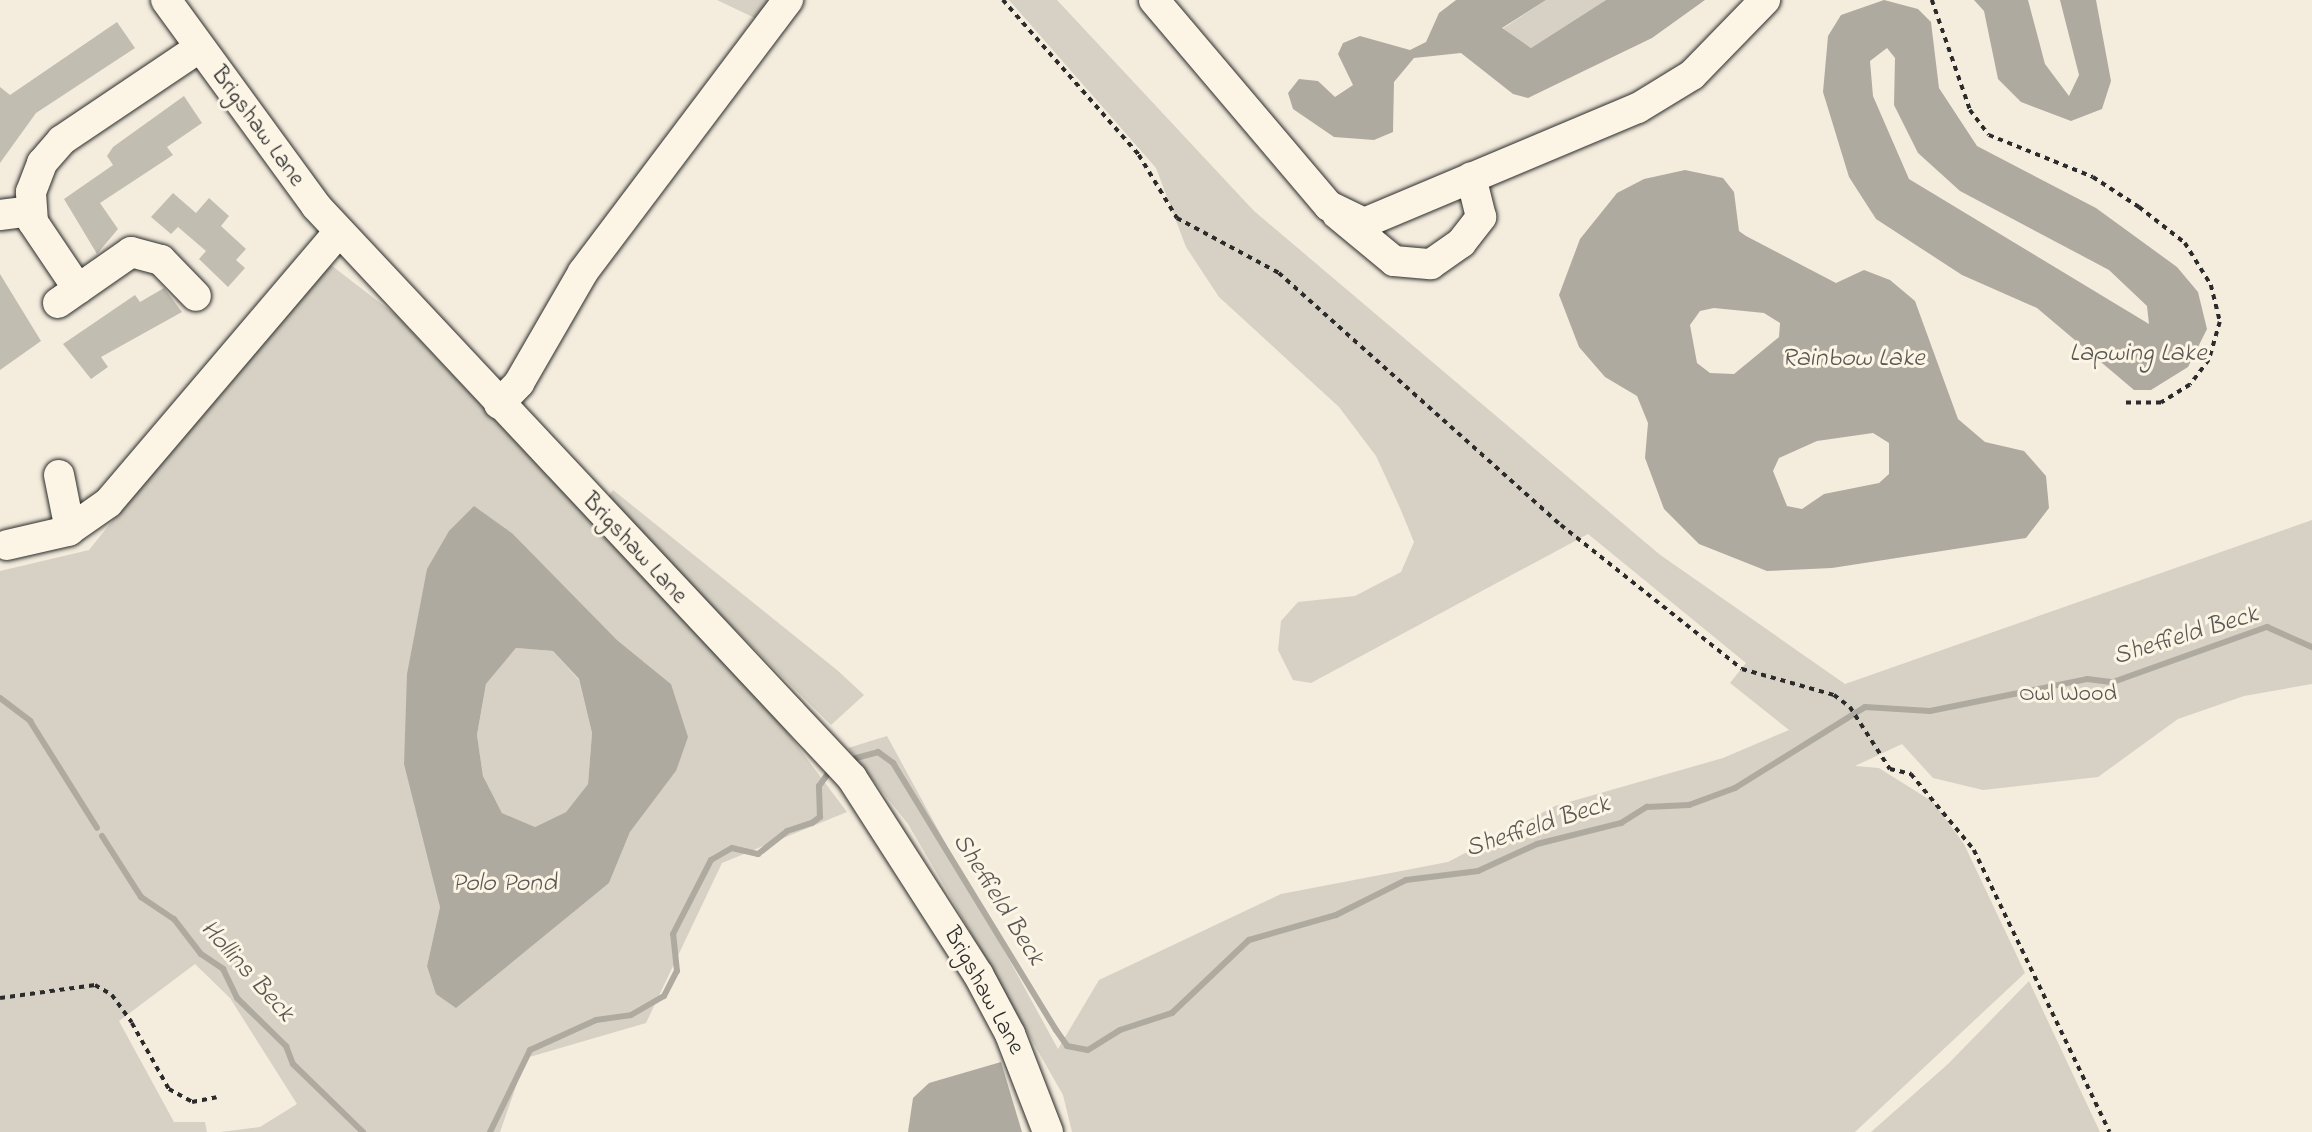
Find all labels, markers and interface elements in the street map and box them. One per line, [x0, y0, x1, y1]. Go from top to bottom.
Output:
street label: Brigshaw Lane [204, 61, 310, 193]
water label: Lapwing Lake [2069, 339, 2207, 371]
water label: Rainbow Lake [1781, 344, 1925, 376]
street label: Brigshaw Lane [575, 487, 693, 611]
water label: Sheffield Beck [2110, 600, 2262, 674]
park label: Owl Wood [2019, 681, 2117, 709]
water label: Sheffield Beck [1462, 790, 1614, 866]
water label: Sheffield Beck [944, 828, 1050, 972]
water label: Polo Pond [451, 869, 557, 901]
water label: Hollins Beck [192, 915, 300, 1029]
street label: Brigshaw Lane [936, 922, 1030, 1060]

